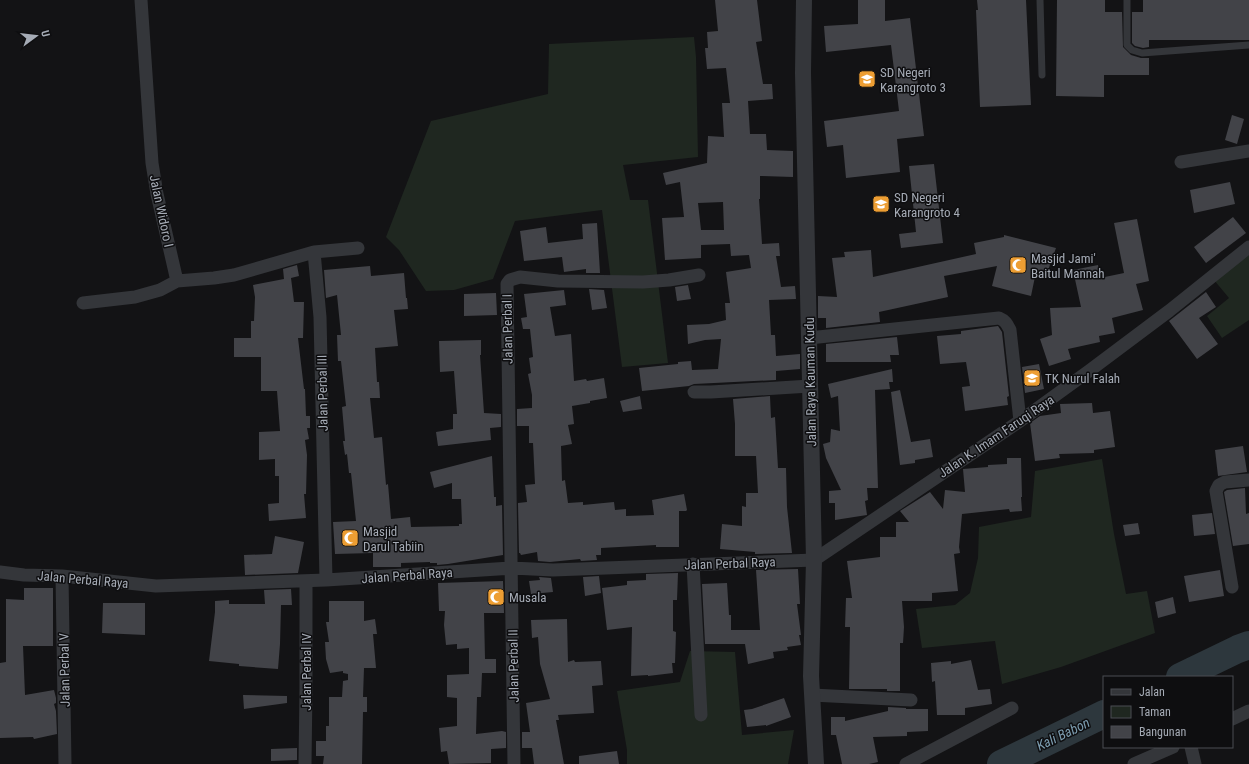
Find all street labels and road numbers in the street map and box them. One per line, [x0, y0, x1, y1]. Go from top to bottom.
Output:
street label: Jalan Widoro I [147, 174, 176, 249]
street label: Jalan Perbal I [499, 294, 516, 364]
street label: Jalan Raya Kauman Kudu [802, 317, 819, 447]
street label: Jalan Perbal III [314, 355, 331, 431]
street label: Jalan K. Imam Faruqi Raya [936, 392, 1057, 481]
street label: Jalan Perbal Raya [684, 554, 776, 573]
street label: Jalan Perbal Raya [361, 565, 453, 586]
street label: Jalan Perbal Raya [37, 568, 129, 591]
street label: Jalan Perbal II [505, 629, 522, 703]
street label: Jalan Perbal V [56, 632, 73, 707]
street label: Jalan Perbal IV [299, 633, 314, 711]

